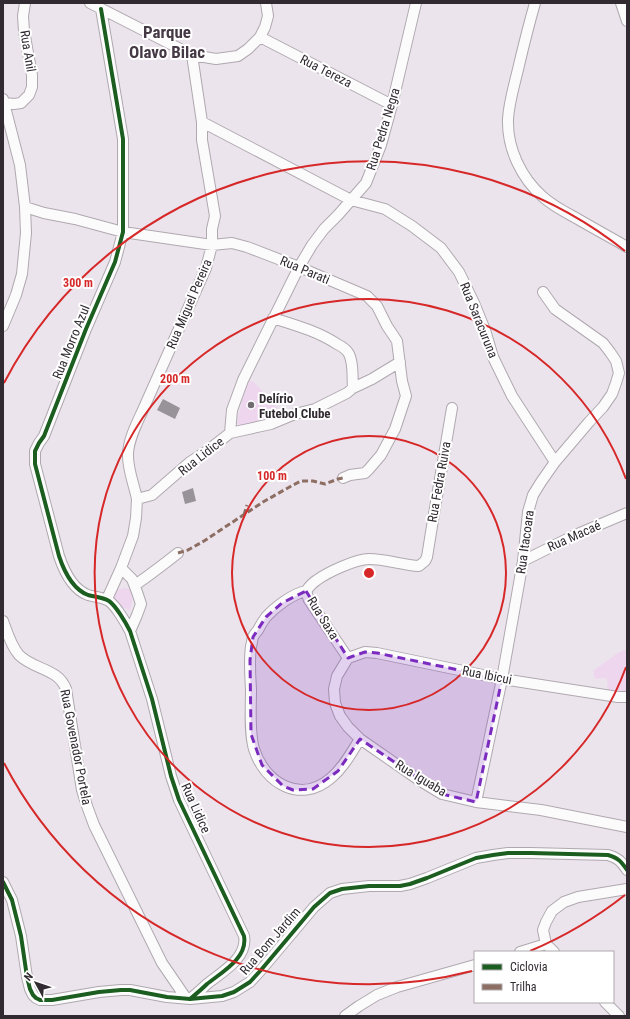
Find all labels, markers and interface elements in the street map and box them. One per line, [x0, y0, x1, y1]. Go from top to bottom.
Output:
district label: Parque Olavo Bilac [129, 22, 205, 62]
street label: Rua Anil [17, 29, 39, 73]
street label: Rua Tereza [298, 52, 354, 90]
street label: Rua Pedra Negra [363, 86, 403, 172]
street label: Rua Parati [278, 253, 332, 287]
street label: Rua Miguel Pereira [163, 257, 215, 351]
text: 300 m [63, 276, 93, 290]
street label: Rua Saracuruna [457, 280, 501, 360]
street label: Rua Morro Azul [49, 303, 93, 381]
text: 200 m [160, 372, 190, 386]
place label: Delírio Futebol Clube [259, 391, 331, 421]
marker: Delírio Futebol Clube [246, 400, 256, 410]
street label: Rua Lidice [175, 434, 227, 478]
street label: Rua Fedra Ruiva [425, 440, 453, 524]
text: 100 m [257, 469, 287, 483]
street label: Rua Itacoara [513, 509, 537, 575]
street label: Rua Macaé [545, 518, 603, 554]
centre of rings [362, 566, 376, 580]
street label: Rua Saxa [304, 594, 342, 642]
street label: Rua Ibicui [461, 663, 513, 687]
street label: Rua Govenador Portela [57, 688, 95, 806]
street label: Rua Iguaba [393, 757, 449, 799]
street label: Rua Lidice [178, 781, 214, 835]
street label: Rua Bom Jardim [237, 904, 303, 978]
legend [474, 951, 614, 1003]
text: Ciclovia [510, 960, 548, 974]
north arrow [16, 963, 56, 1003]
text: N [22, 970, 36, 984]
text: Trilha [510, 980, 537, 994]

